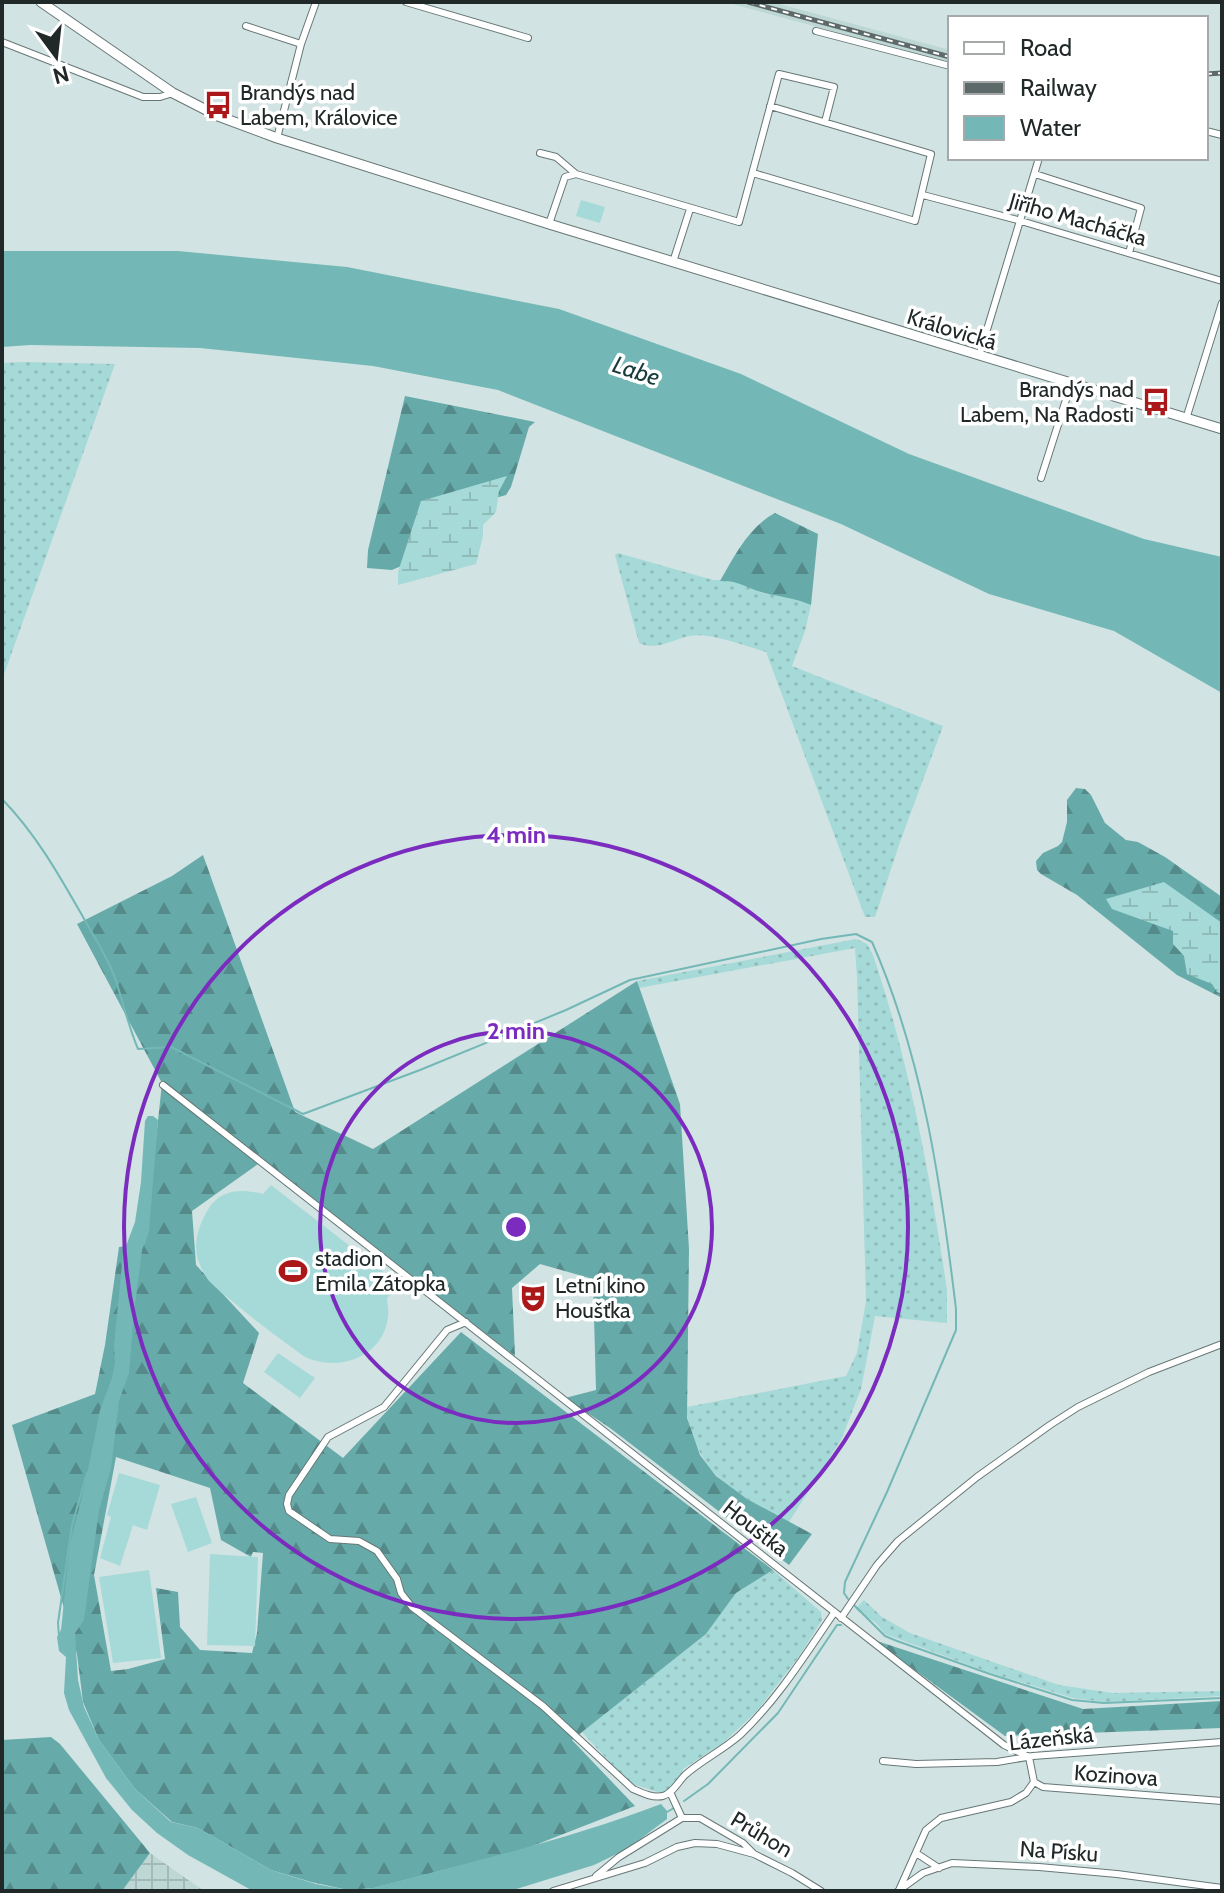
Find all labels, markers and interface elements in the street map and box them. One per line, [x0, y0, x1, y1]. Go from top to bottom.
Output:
north arrow [16, 16, 96, 96]
legend [948, 16, 1208, 160]
text: Road [1020, 33, 1072, 62]
text: N [50, 60, 72, 90]
text: Railway [1020, 73, 1097, 102]
place label: Brandýs nad Labem, Královice [240, 79, 397, 131]
bus stop icon: Brandýs nad Labem, Královice [203, 90, 233, 120]
text: Water [1020, 113, 1081, 142]
street label: Jiřího Macháčka [1005, 187, 1150, 252]
street label: Královická [904, 303, 1000, 356]
water label: Labe [609, 349, 663, 392]
place label: Brandýs nad Labem, Na Radosti [960, 376, 1134, 428]
bus stop icon: Brandýs nad Labem, Na Radosti [1141, 387, 1171, 417]
text: 4 min [486, 820, 546, 849]
text: 2 min [487, 1016, 545, 1045]
centre of rings [502, 1213, 530, 1241]
place label: stadion Emila Zátopka [315, 1245, 446, 1297]
sports icon: stadion Emila Zátopka [278, 1256, 308, 1286]
place label: Letní kino Houšťka [555, 1272, 645, 1324]
theatre icon: Letní kino Houšťka [518, 1283, 548, 1313]
street label: Houštka [718, 1494, 794, 1563]
street label: Lázeňská [1008, 1721, 1095, 1756]
street label: Kozinova [1073, 1759, 1159, 1792]
street label: Průhon [726, 1806, 798, 1863]
street label: Na Písku [1019, 1835, 1099, 1868]

